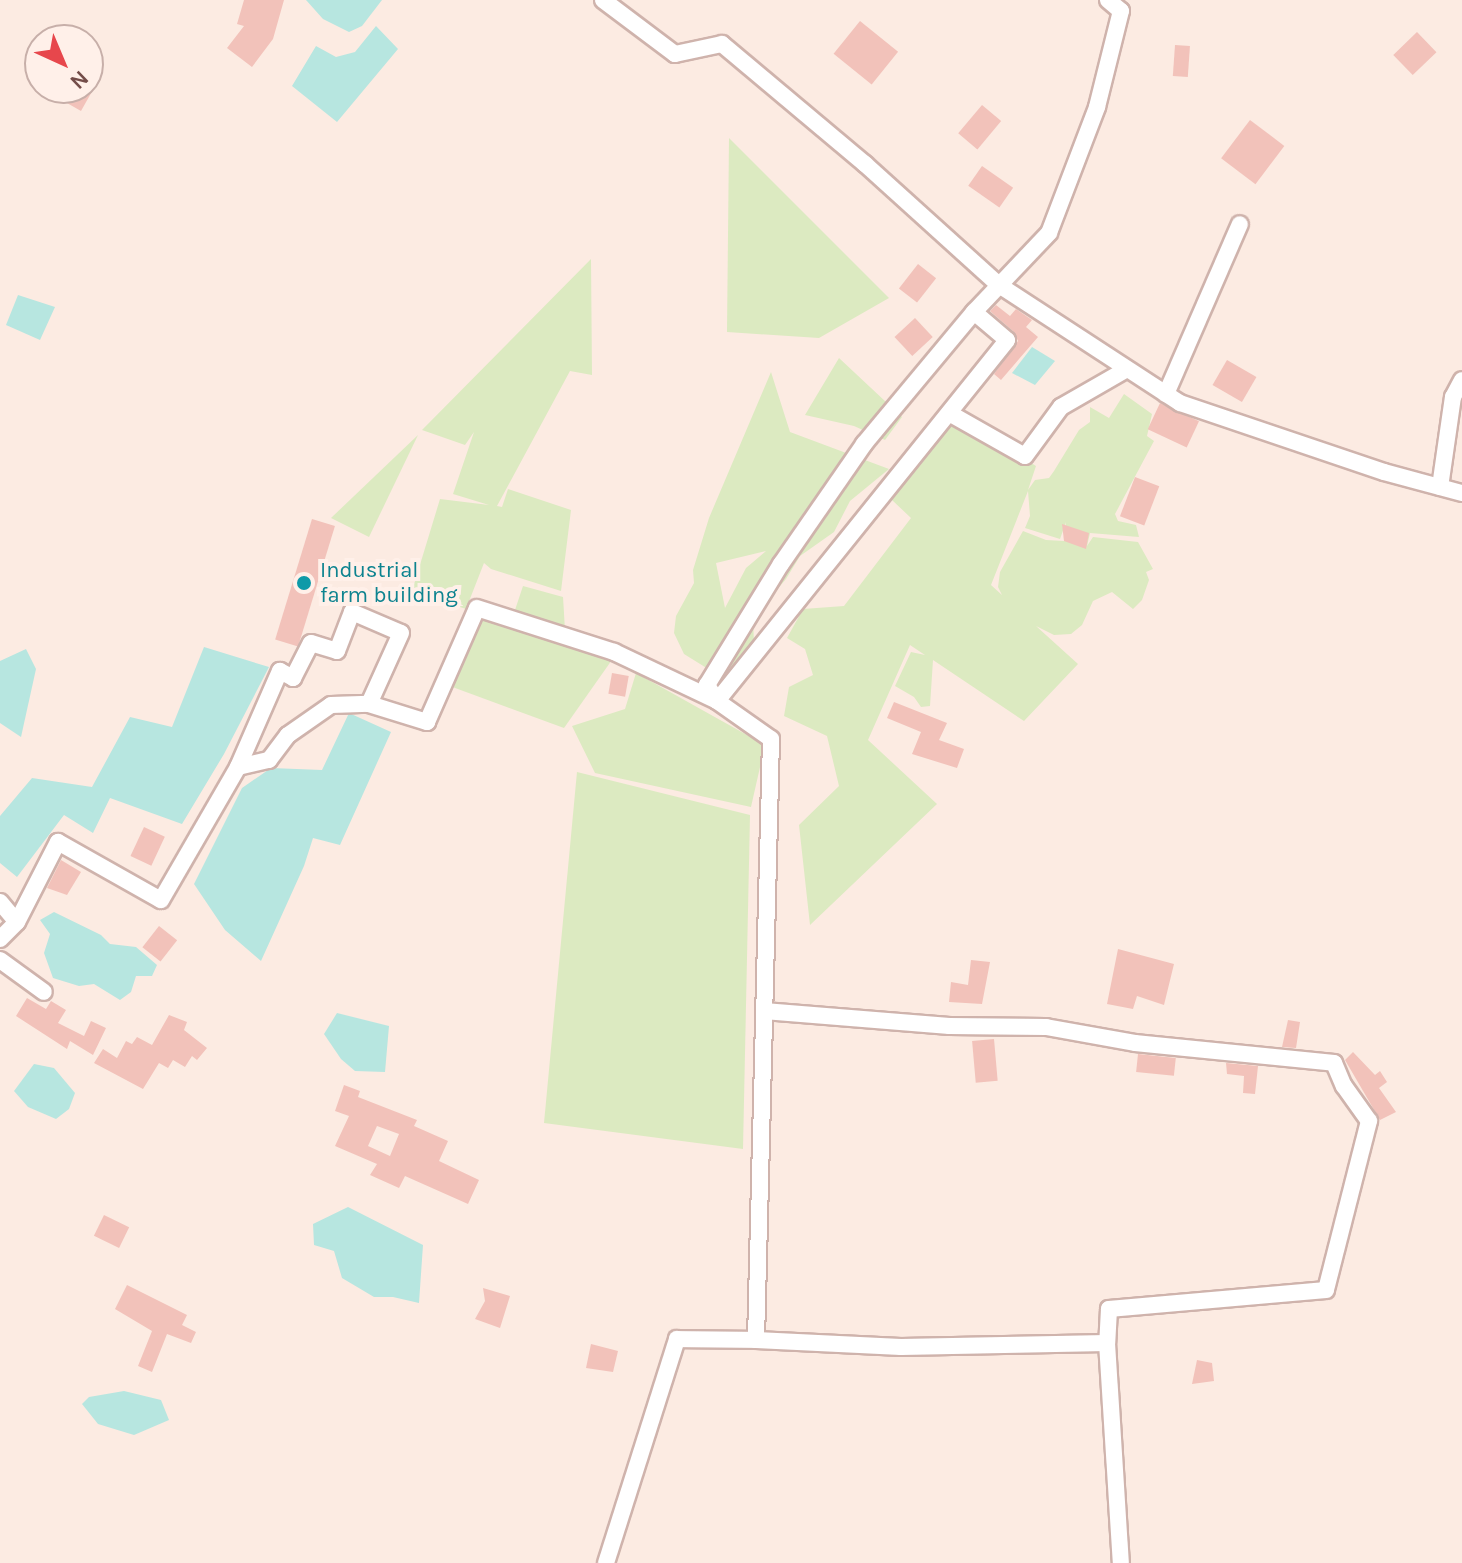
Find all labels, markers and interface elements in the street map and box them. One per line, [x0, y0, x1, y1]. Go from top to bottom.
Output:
north arrow [24, 24, 104, 104]
text: N [65, 65, 94, 95]
place label: Industrial farm building [320, 557, 458, 608]
marker: Industrial farm building [295, 574, 313, 592]

